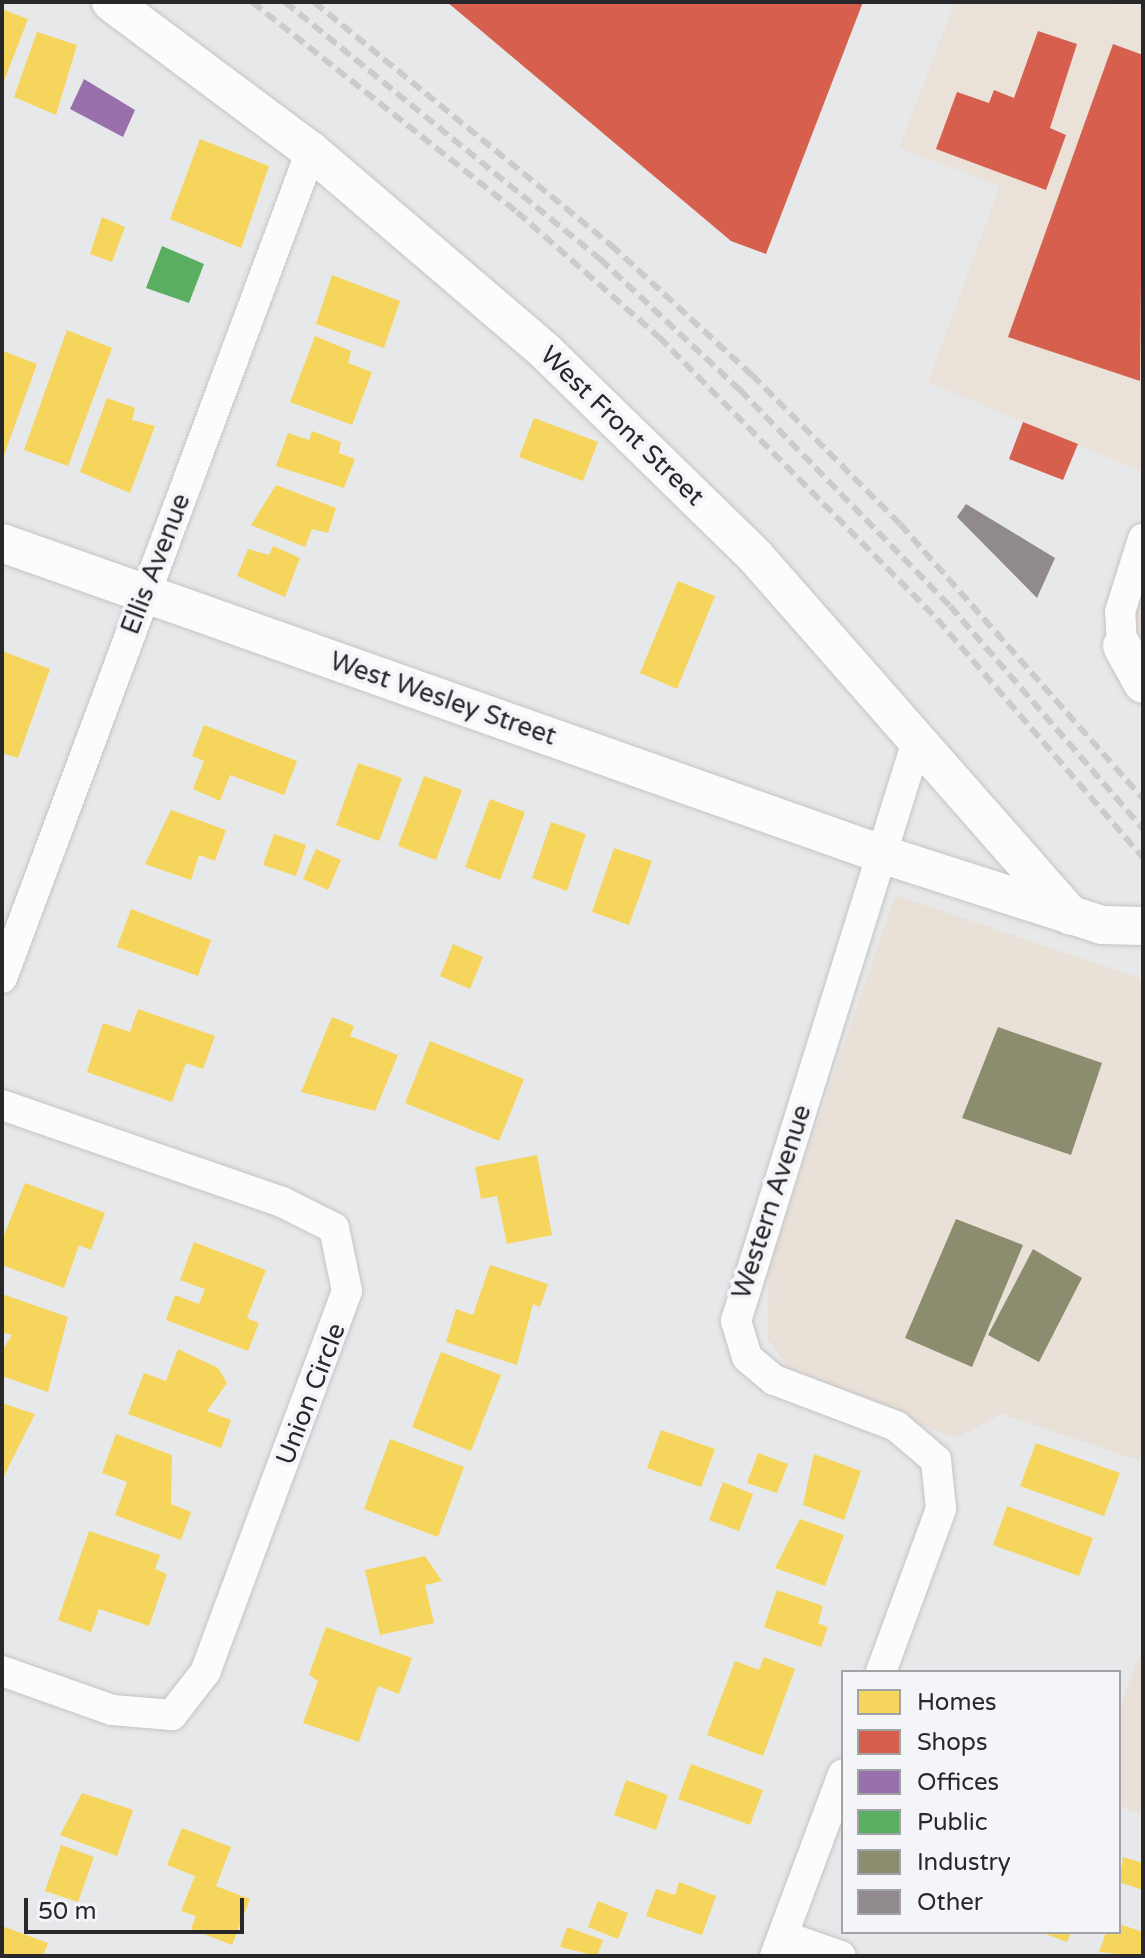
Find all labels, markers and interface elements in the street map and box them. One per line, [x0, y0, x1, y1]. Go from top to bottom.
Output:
street label: West Front Street [534, 340, 710, 512]
street label: Ellis Avenue [115, 489, 197, 639]
street label: West Wesley Street [326, 646, 560, 752]
street label: Western Avenue [726, 1101, 818, 1303]
street label: Union Circle [270, 1319, 352, 1469]
legend [841, 1670, 1121, 1934]
text: Homes [917, 1688, 997, 1717]
text: Shops [917, 1728, 987, 1757]
text: Offices [917, 1768, 999, 1797]
text: Public [917, 1808, 987, 1837]
text: Industry [917, 1848, 1011, 1877]
scale bar [28, 1882, 248, 1932]
text: Other [917, 1888, 983, 1917]
text: 50 m [38, 1897, 96, 1926]

